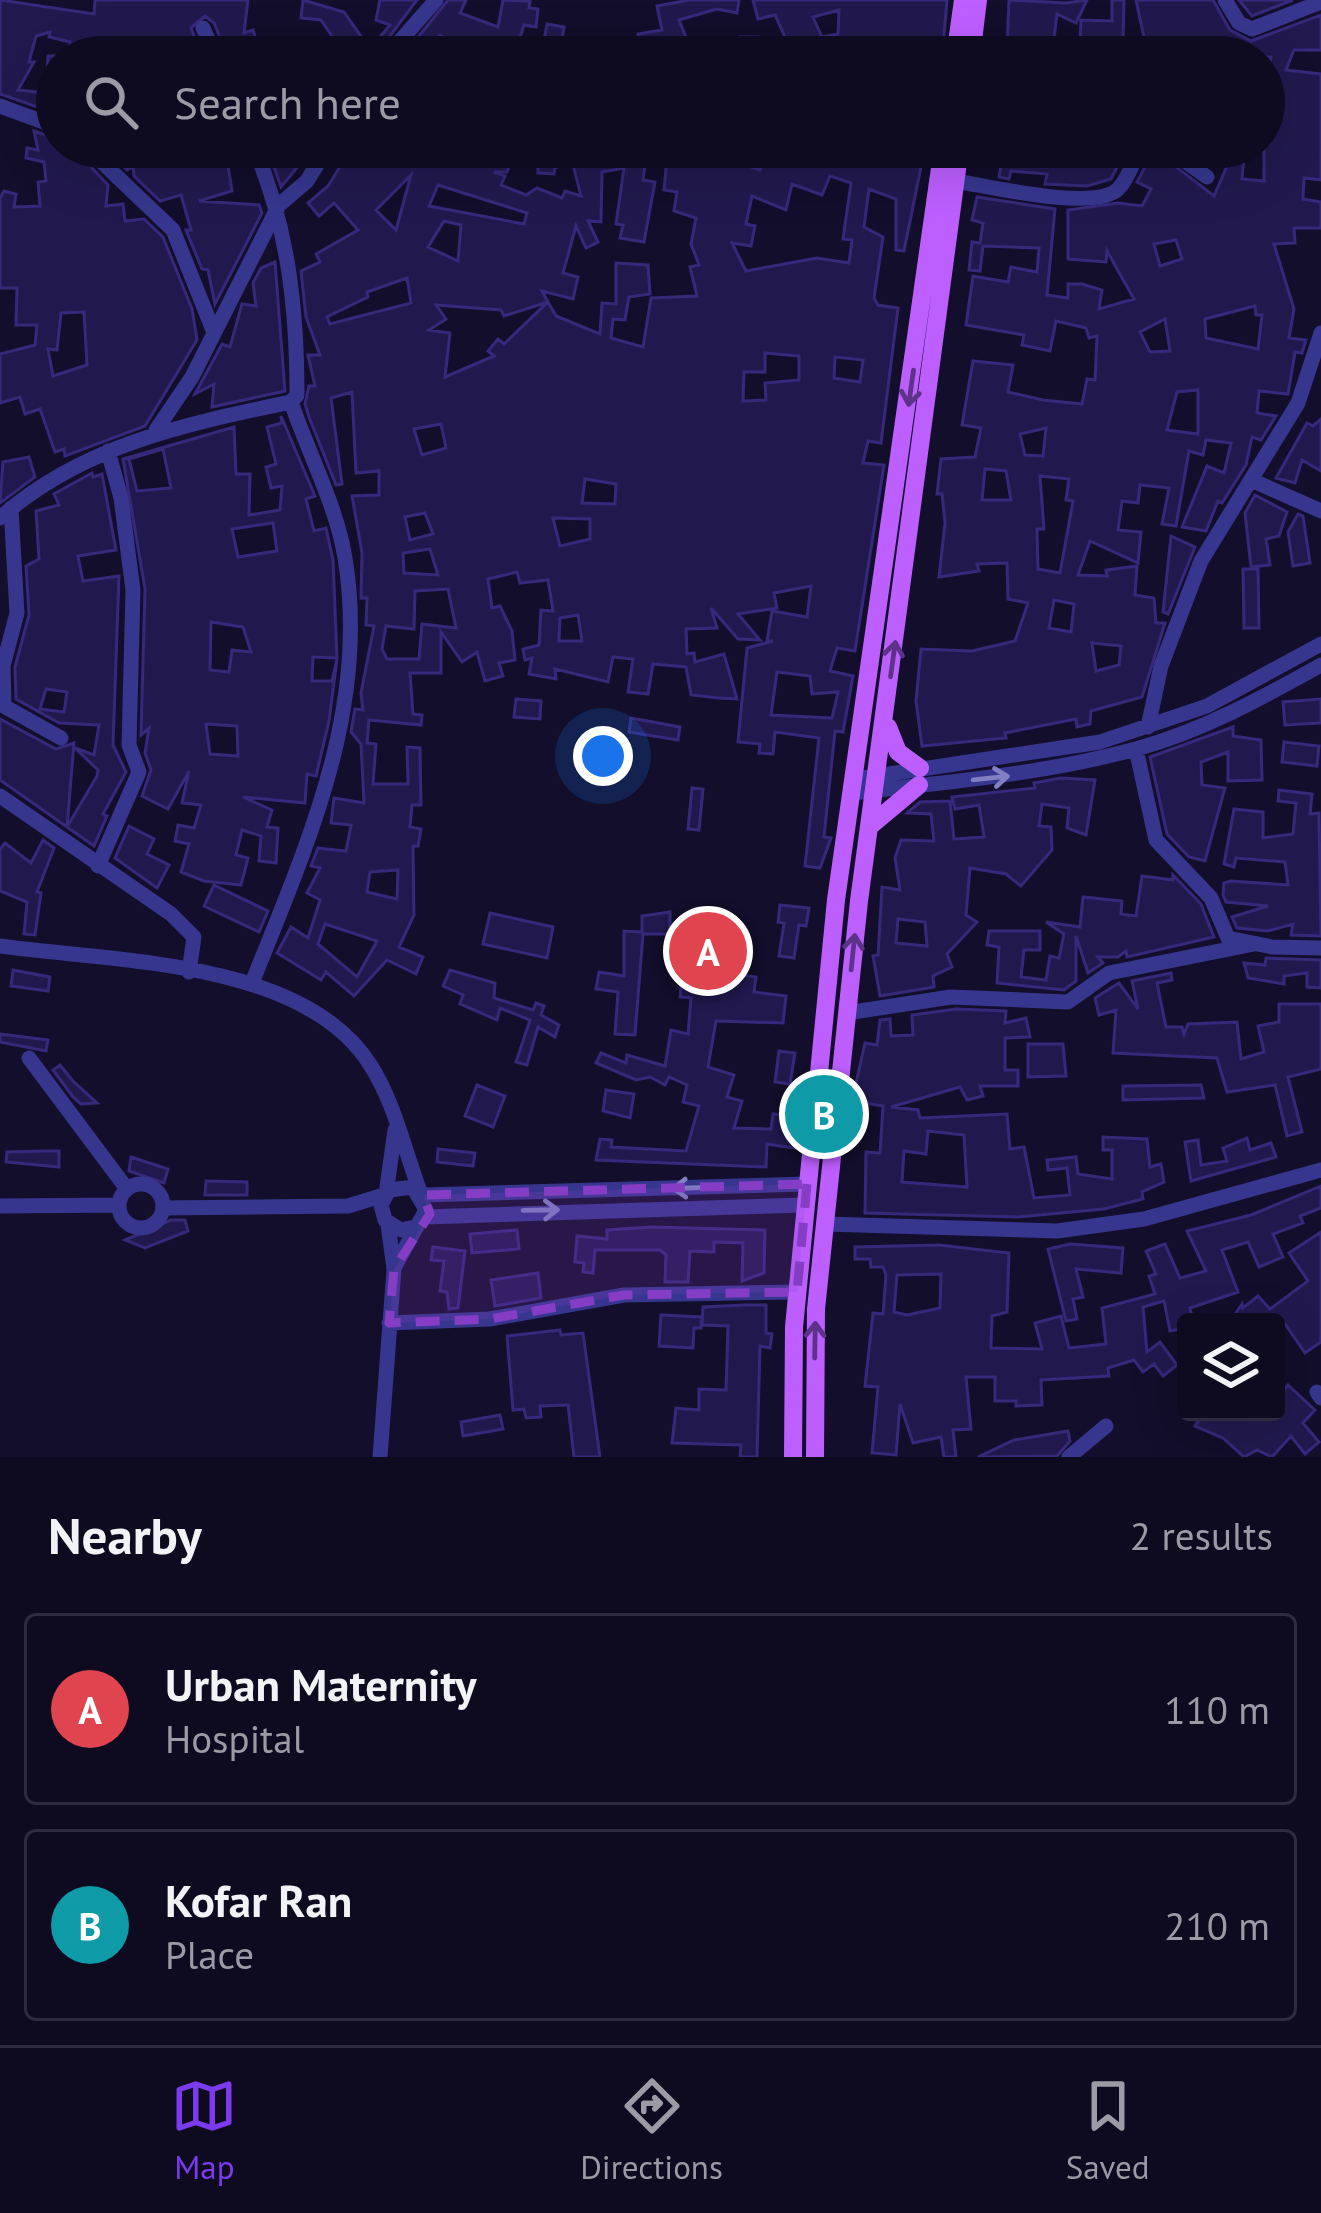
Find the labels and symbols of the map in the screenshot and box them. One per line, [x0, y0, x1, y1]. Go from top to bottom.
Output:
one-way arrow [899, 368, 922, 407]
one-way arrow [882, 640, 905, 679]
your location [573, 726, 633, 786]
one-way arrow [971, 766, 1010, 788]
pin: A [669, 906, 747, 996]
one-way arrow [842, 933, 865, 972]
pin: B [785, 1069, 863, 1159]
one-way arrow [671, 1176, 710, 1199]
one-way arrow [521, 1199, 560, 1222]
one-way arrow [804, 1321, 827, 1360]

